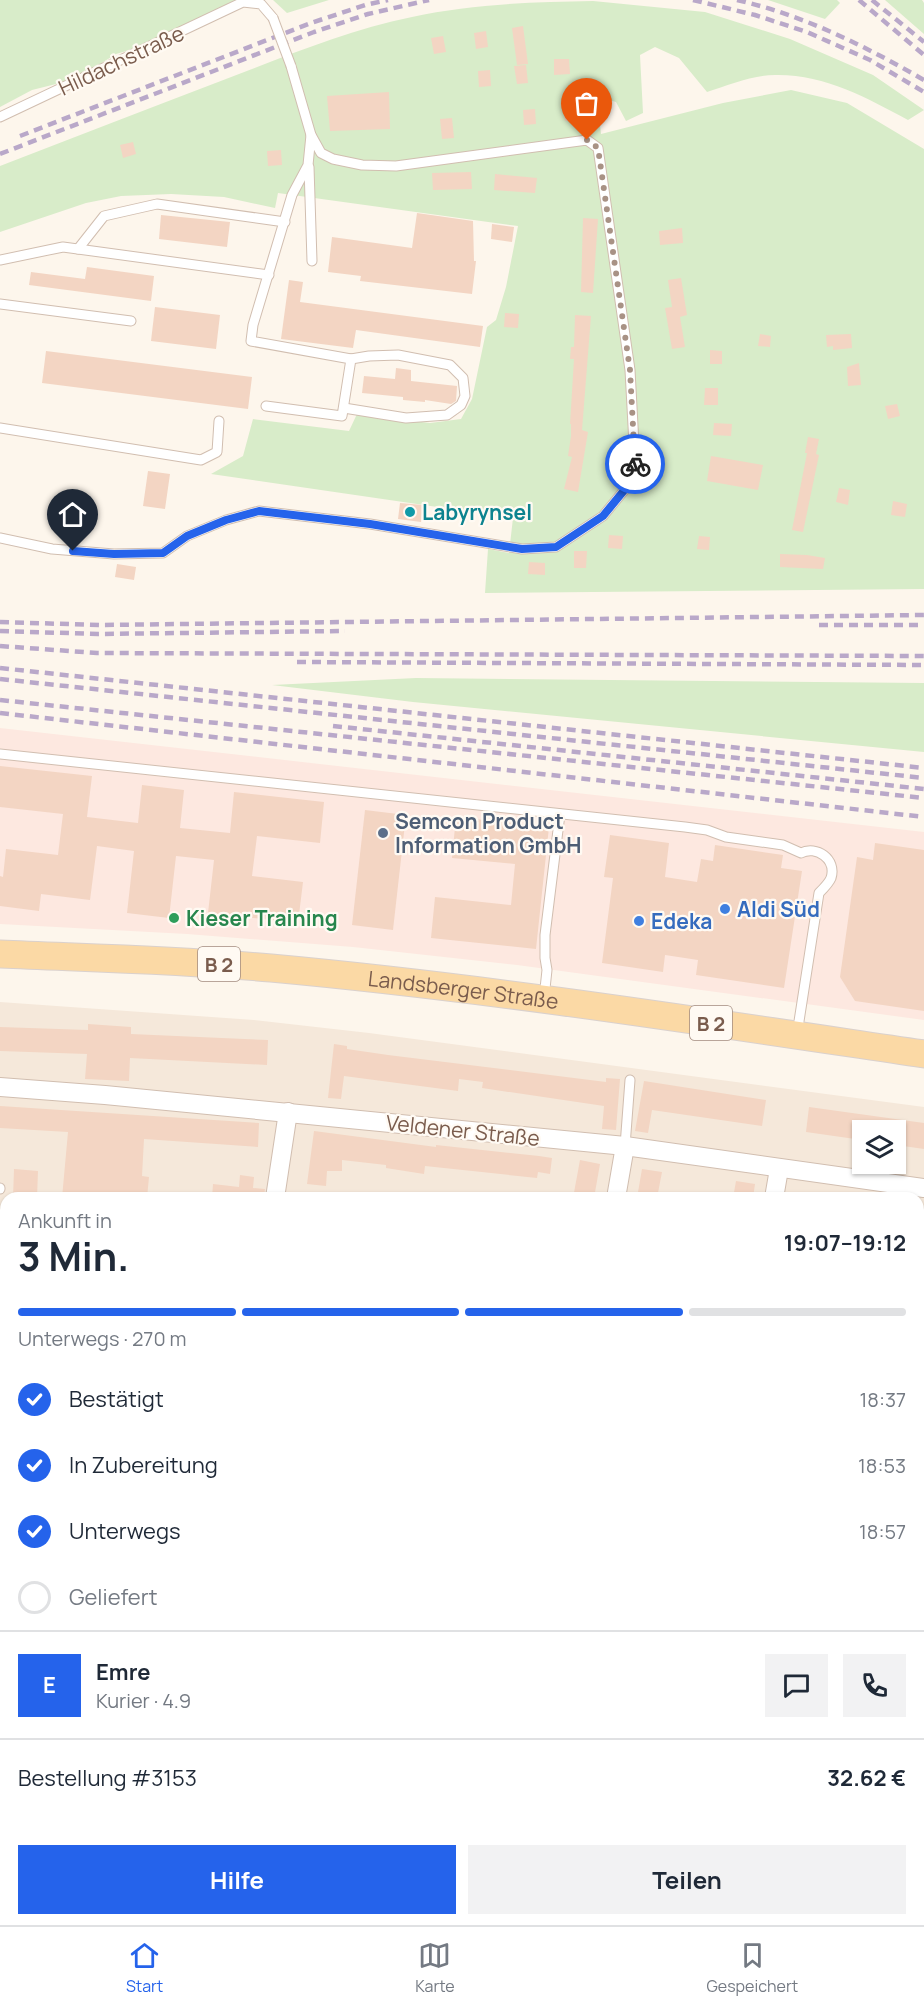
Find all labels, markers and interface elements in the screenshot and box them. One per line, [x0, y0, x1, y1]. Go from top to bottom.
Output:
street label: Hildachstraße [54, 19, 188, 101]
pin [561, 78, 612, 140]
icon: bag [570, 87, 603, 120]
courier [605, 434, 665, 494]
icon: bike [619, 448, 652, 481]
pin [47, 489, 98, 551]
icon: home [56, 498, 89, 531]
place label: Labyrynsel [422, 498, 532, 526]
marker: Labyrynsel [403, 505, 417, 519]
place label: Semcon Product Information GmbH [395, 807, 582, 859]
marker: Semcon Product Information GmbH [376, 826, 390, 840]
place label: Aldi Süd [737, 895, 820, 923]
marker: Aldi Süd [718, 902, 732, 916]
place label: Kieser Training [186, 904, 338, 932]
place label: Edeka [651, 907, 712, 935]
marker: Kieser Training [167, 911, 181, 925]
marker: Edeka [632, 914, 646, 928]
road number: B 2 [198, 947, 240, 981]
street label: Landsberger Straße [367, 964, 560, 1015]
road number: B 2 [690, 1006, 732, 1040]
street label: Veldener Straße [385, 1108, 541, 1152]
map controls [852, 1120, 906, 1174]
button: layers [852, 1120, 906, 1174]
text: Ankunft in [18, 1207, 112, 1234]
text: 19:07–19:12 [784, 1228, 906, 1258]
text: 3 Min. [18, 1229, 129, 1283]
text: Unterwegs · 270 m [18, 1325, 187, 1352]
icon: check [18, 1383, 51, 1416]
text: Bestätigt [69, 1384, 164, 1414]
text: 18:37 [860, 1386, 906, 1413]
icon: check [18, 1449, 51, 1482]
text: In Zubereitung [69, 1450, 218, 1480]
text: 18:53 [858, 1452, 906, 1479]
icon: check [18, 1515, 51, 1548]
text: Unterwegs [69, 1516, 181, 1546]
text: 18:57 [859, 1518, 906, 1545]
text: Geliefert [69, 1582, 157, 1612]
button: chat [765, 1654, 828, 1717]
button: phone [843, 1654, 906, 1717]
text: Emre [96, 1657, 150, 1687]
text: E [43, 1670, 56, 1700]
text: Kurier · 4.9 [96, 1687, 191, 1714]
text: Bestellung #3153 [18, 1763, 197, 1793]
text: 32.62 € [827, 1763, 906, 1793]
button: Hilfe [18, 1845, 456, 1914]
button: Teilen [468, 1845, 906, 1914]
tab: Start [126, 1939, 163, 1997]
tab: Karte [415, 1939, 455, 1997]
tab: Gespeichert [707, 1939, 798, 1997]

